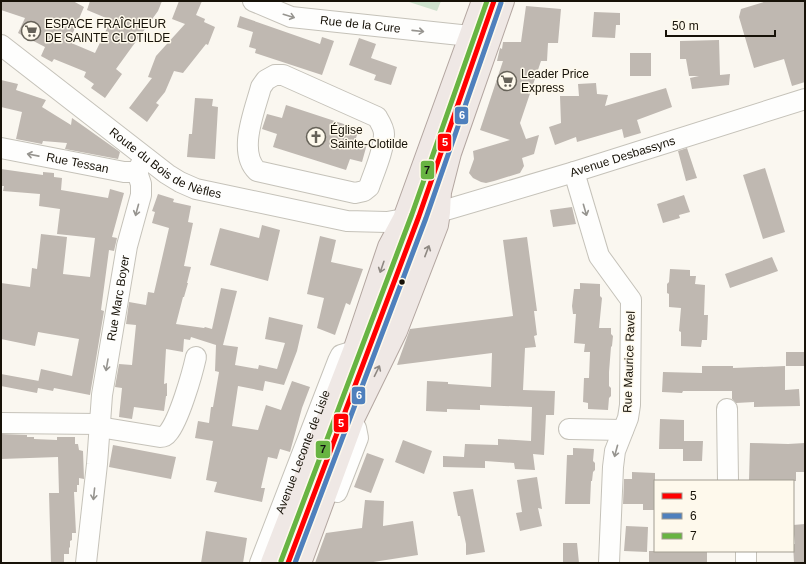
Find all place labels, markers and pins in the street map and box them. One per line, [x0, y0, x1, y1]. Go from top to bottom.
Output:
place label: ESPACE FRAÎCHEUR DE SAINTE CLOTILDE [45, 16, 170, 45]
supermarket icon: ESPACE FRAÎCHEUR DE SAINTE CLOTILDE [20, 20, 42, 42]
place label: Leader Price Express [521, 67, 589, 95]
supermarket icon: Leader Price Express [496, 70, 518, 92]
place label: Église Sainte-Clotilde [330, 122, 408, 151]
church icon: Église Sainte-Clotilde [305, 126, 327, 148]
unlabelled marker [397, 277, 407, 287]

